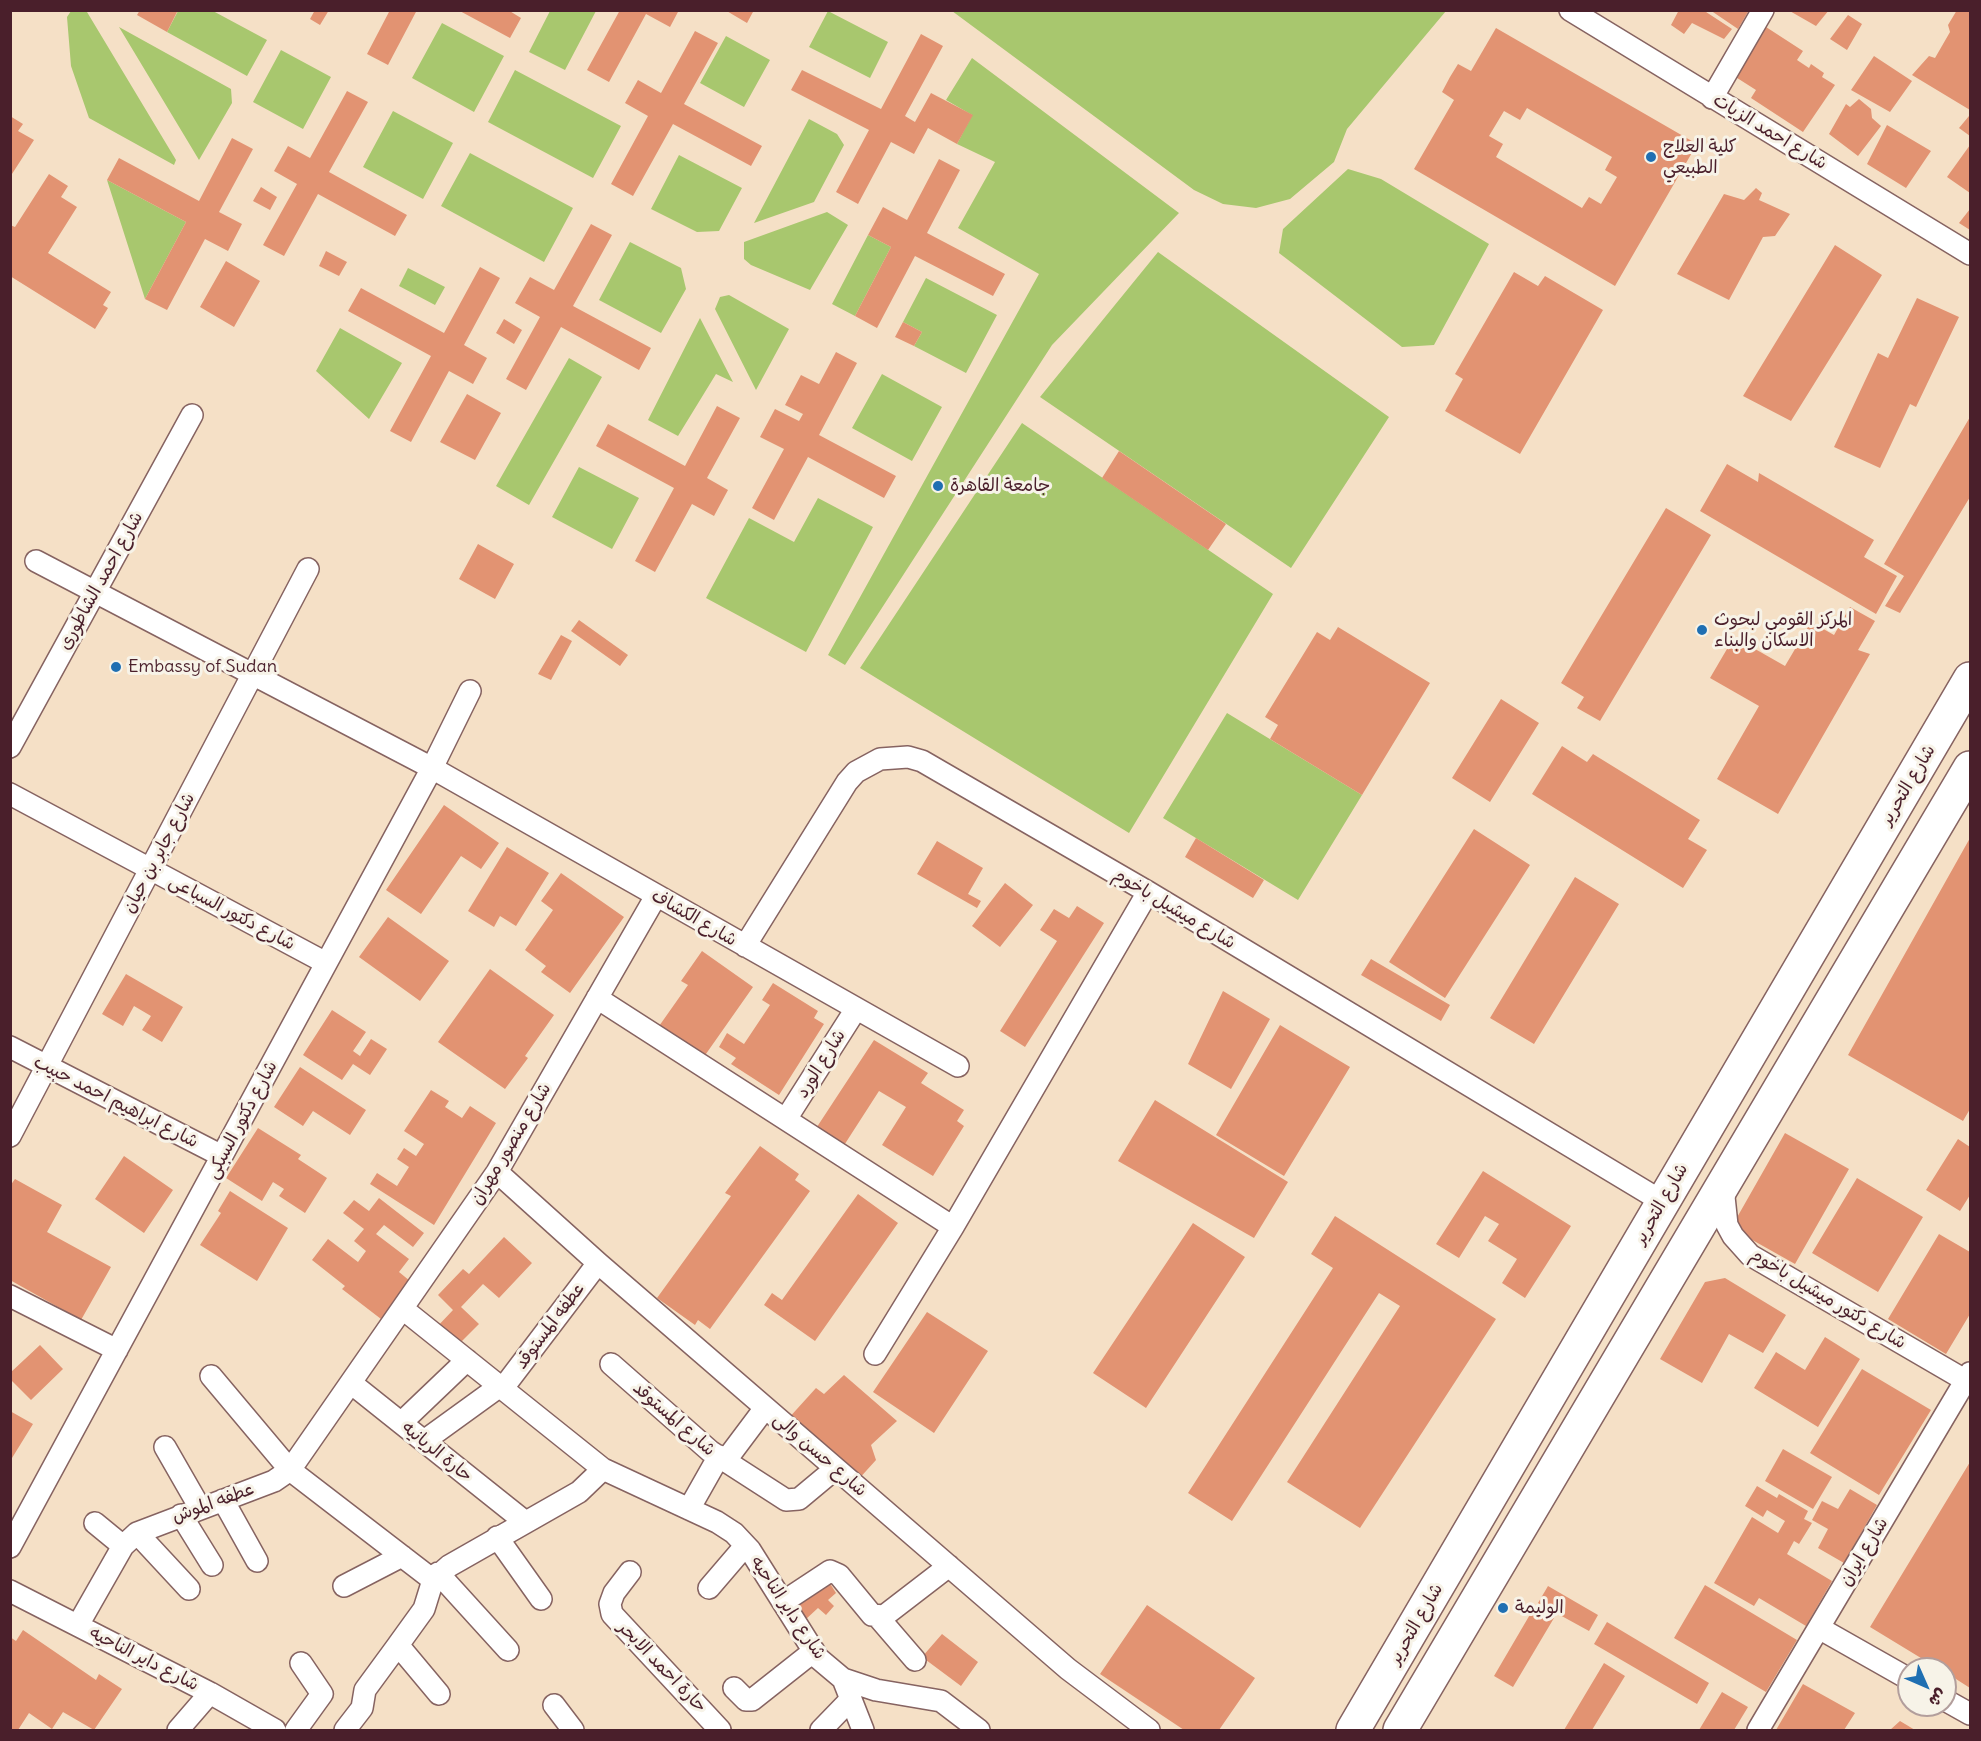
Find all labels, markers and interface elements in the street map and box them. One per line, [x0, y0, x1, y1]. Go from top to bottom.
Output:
street label: شارع احمد الزيات [1709, 89, 1831, 175]
place label: كلية العلاج الطبيعي [1663, 136, 1737, 178]
marker: كلية العلاج الطبيعي [1644, 150, 1658, 164]
place label: جامعة القاهرة [950, 475, 1050, 497]
marker: جامعة القاهرة [931, 479, 945, 493]
street label: شارع احمد الشاطورى [54, 508, 148, 654]
place label: المركز القومي لبحوث الاسكان والبناء [1714, 609, 1852, 652]
marker: المركز القومي لبحوث الاسكان والبناء [1695, 623, 1709, 637]
place label: Embassy of Sudan [128, 656, 277, 678]
marker: Embassy of Sudan [109, 660, 123, 674]
street label: شارع التحرير [1876, 741, 1940, 829]
street label: شارع جابر بن حيان [118, 789, 200, 917]
street label: شارع ميشيل باخوم [1109, 864, 1239, 954]
street label: شارع دكتور السباعى [165, 871, 299, 955]
street label: شارع الكشاف [648, 885, 740, 951]
street label: شارع الورد [791, 1026, 851, 1102]
street label: شارع ابراهيم احمد حبيب [30, 1051, 202, 1153]
street label: شارع دكتور السبكى [202, 1057, 282, 1183]
street label: شارع منصور مهران [466, 1079, 556, 1209]
street label: شارع التحرير [1629, 1160, 1693, 1248]
street label: شارع دكتور ميشيل باخوم [1746, 1244, 1910, 1354]
street label: عطفه المستوقد [511, 1279, 589, 1373]
street label: شارع المستوقد [628, 1377, 720, 1461]
street label: شارع حسن والى [769, 1408, 871, 1502]
street label: حارة الريانيه [397, 1417, 477, 1487]
street label: عطفه الموش [169, 1478, 257, 1528]
street label: شارع ايران [1835, 1514, 1893, 1590]
street label: شارع داير الناحيه [745, 1552, 831, 1664]
street label: شارع التحرير [1384, 1580, 1448, 1668]
place label: الوليمة [1515, 1597, 1564, 1619]
marker: الوليمة [1496, 1601, 1510, 1615]
street label: حارة احمد الابحر [613, 1617, 711, 1717]
street label: شارع داير الناحيه [86, 1622, 202, 1696]
north arrow [1897, 1657, 1957, 1717]
text: ش [1925, 1685, 1952, 1712]

